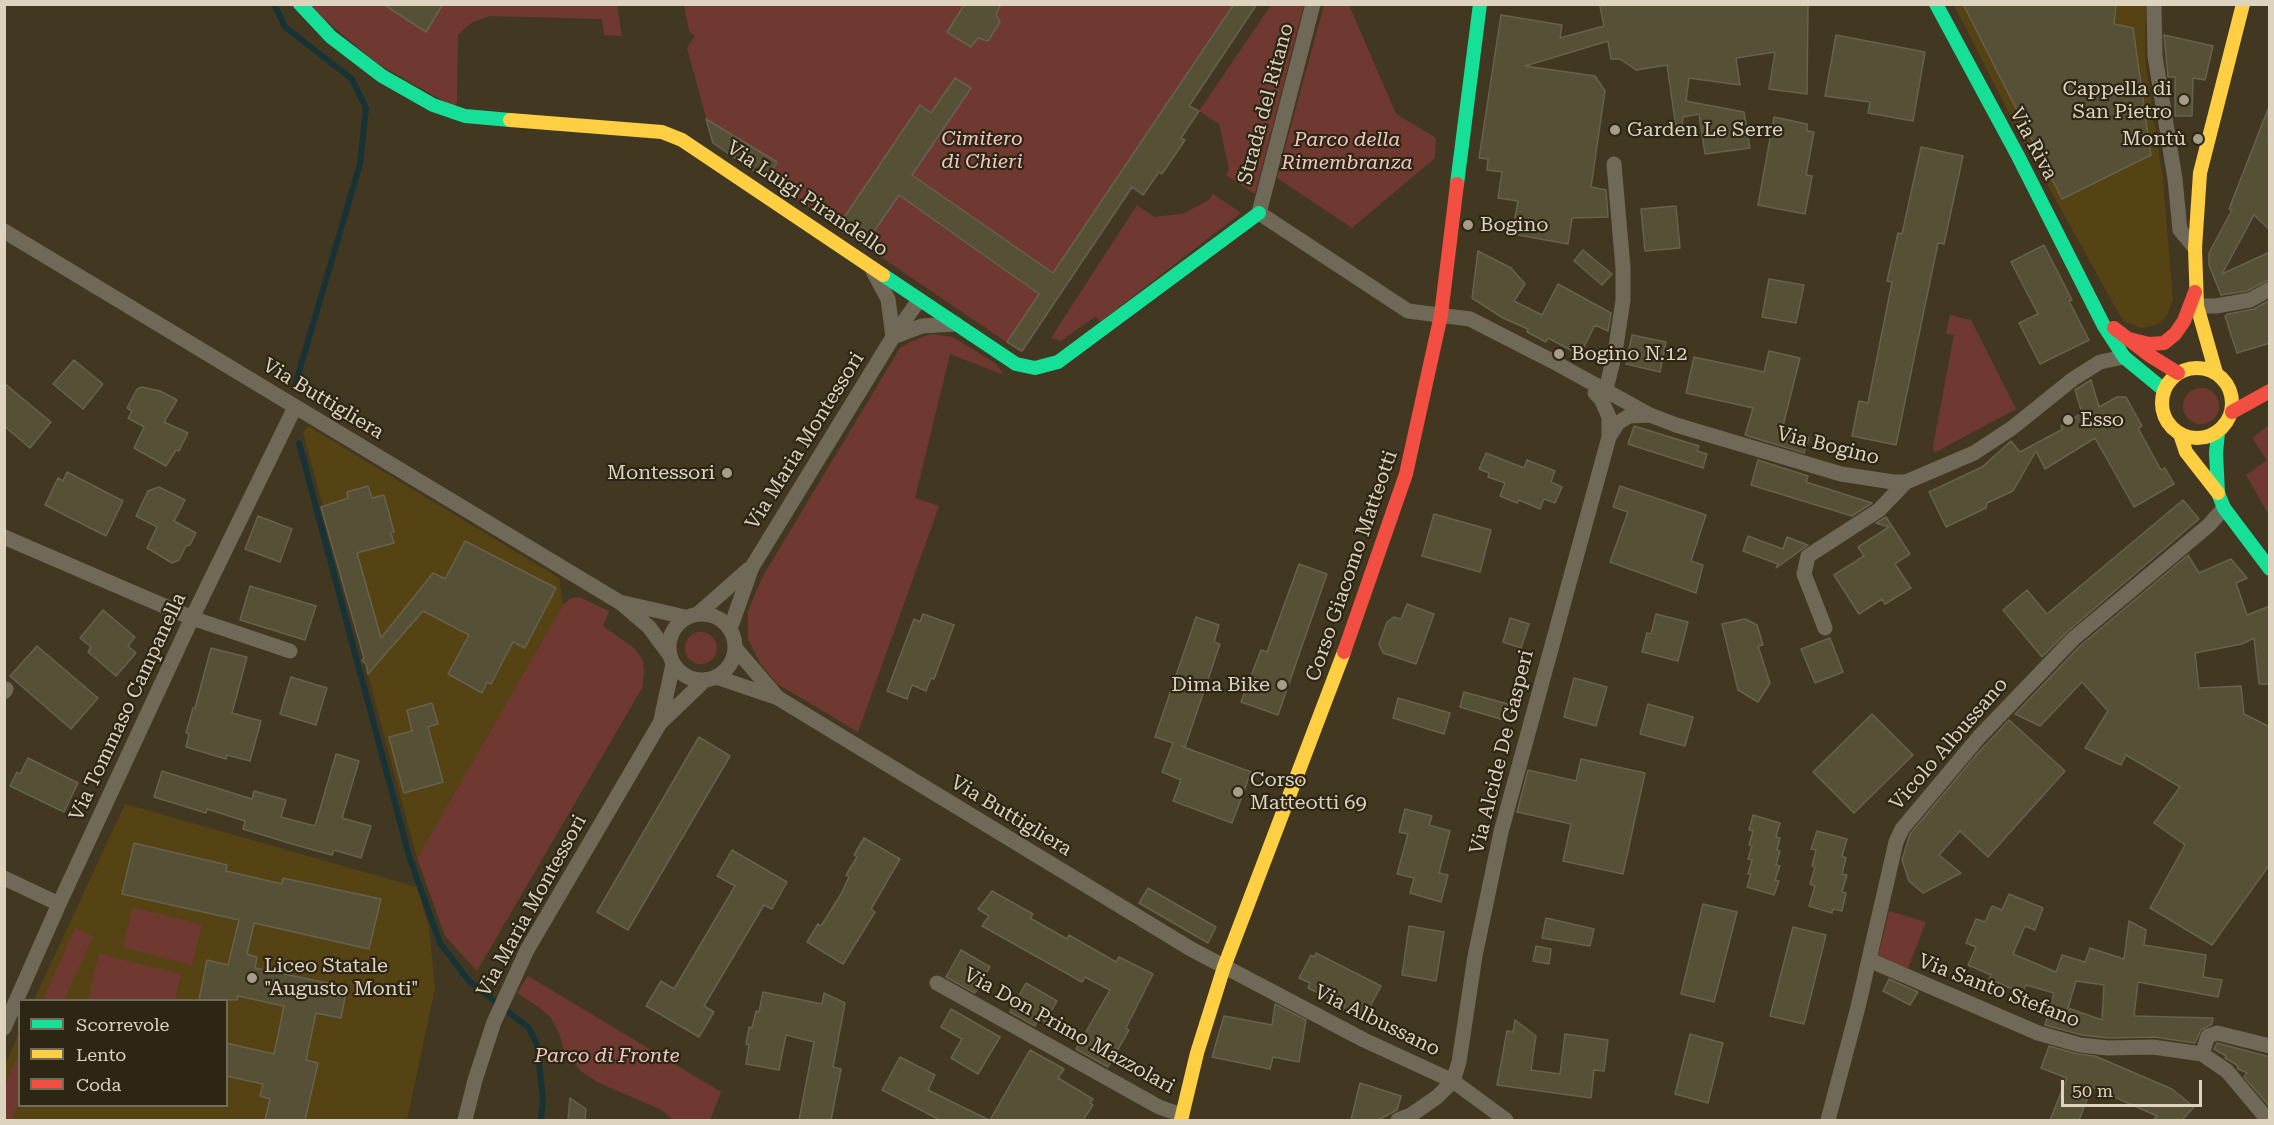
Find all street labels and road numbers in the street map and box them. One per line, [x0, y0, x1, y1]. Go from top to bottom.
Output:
street label: Strada del Ritano [1233, 21, 1299, 187]
street label: Via Riva [2004, 104, 2062, 184]
street label: Via Luigi Pirandello [722, 136, 892, 262]
street label: Via Maria Montessori [741, 348, 869, 534]
street label: Via Buttigliera [258, 353, 388, 445]
street label: Via Bogino [1774, 422, 1882, 470]
street label: Corso Giacomo Matteotti [1301, 447, 1403, 685]
street label: Via Tommaso Campanella [65, 589, 191, 825]
street label: Via Alcide De Gasperi [1465, 647, 1539, 857]
street label: Vicolo Albussano [1885, 673, 2013, 815]
street label: Via Buttigliera [946, 770, 1076, 862]
street label: Via Maria Montessori [472, 811, 592, 1001]
street label: Via Santo Stefano [1915, 949, 2083, 1033]
street label: Via Don Primo Mazzolari [959, 963, 1179, 1099]
street label: Via Albussano [1310, 980, 1444, 1062]

